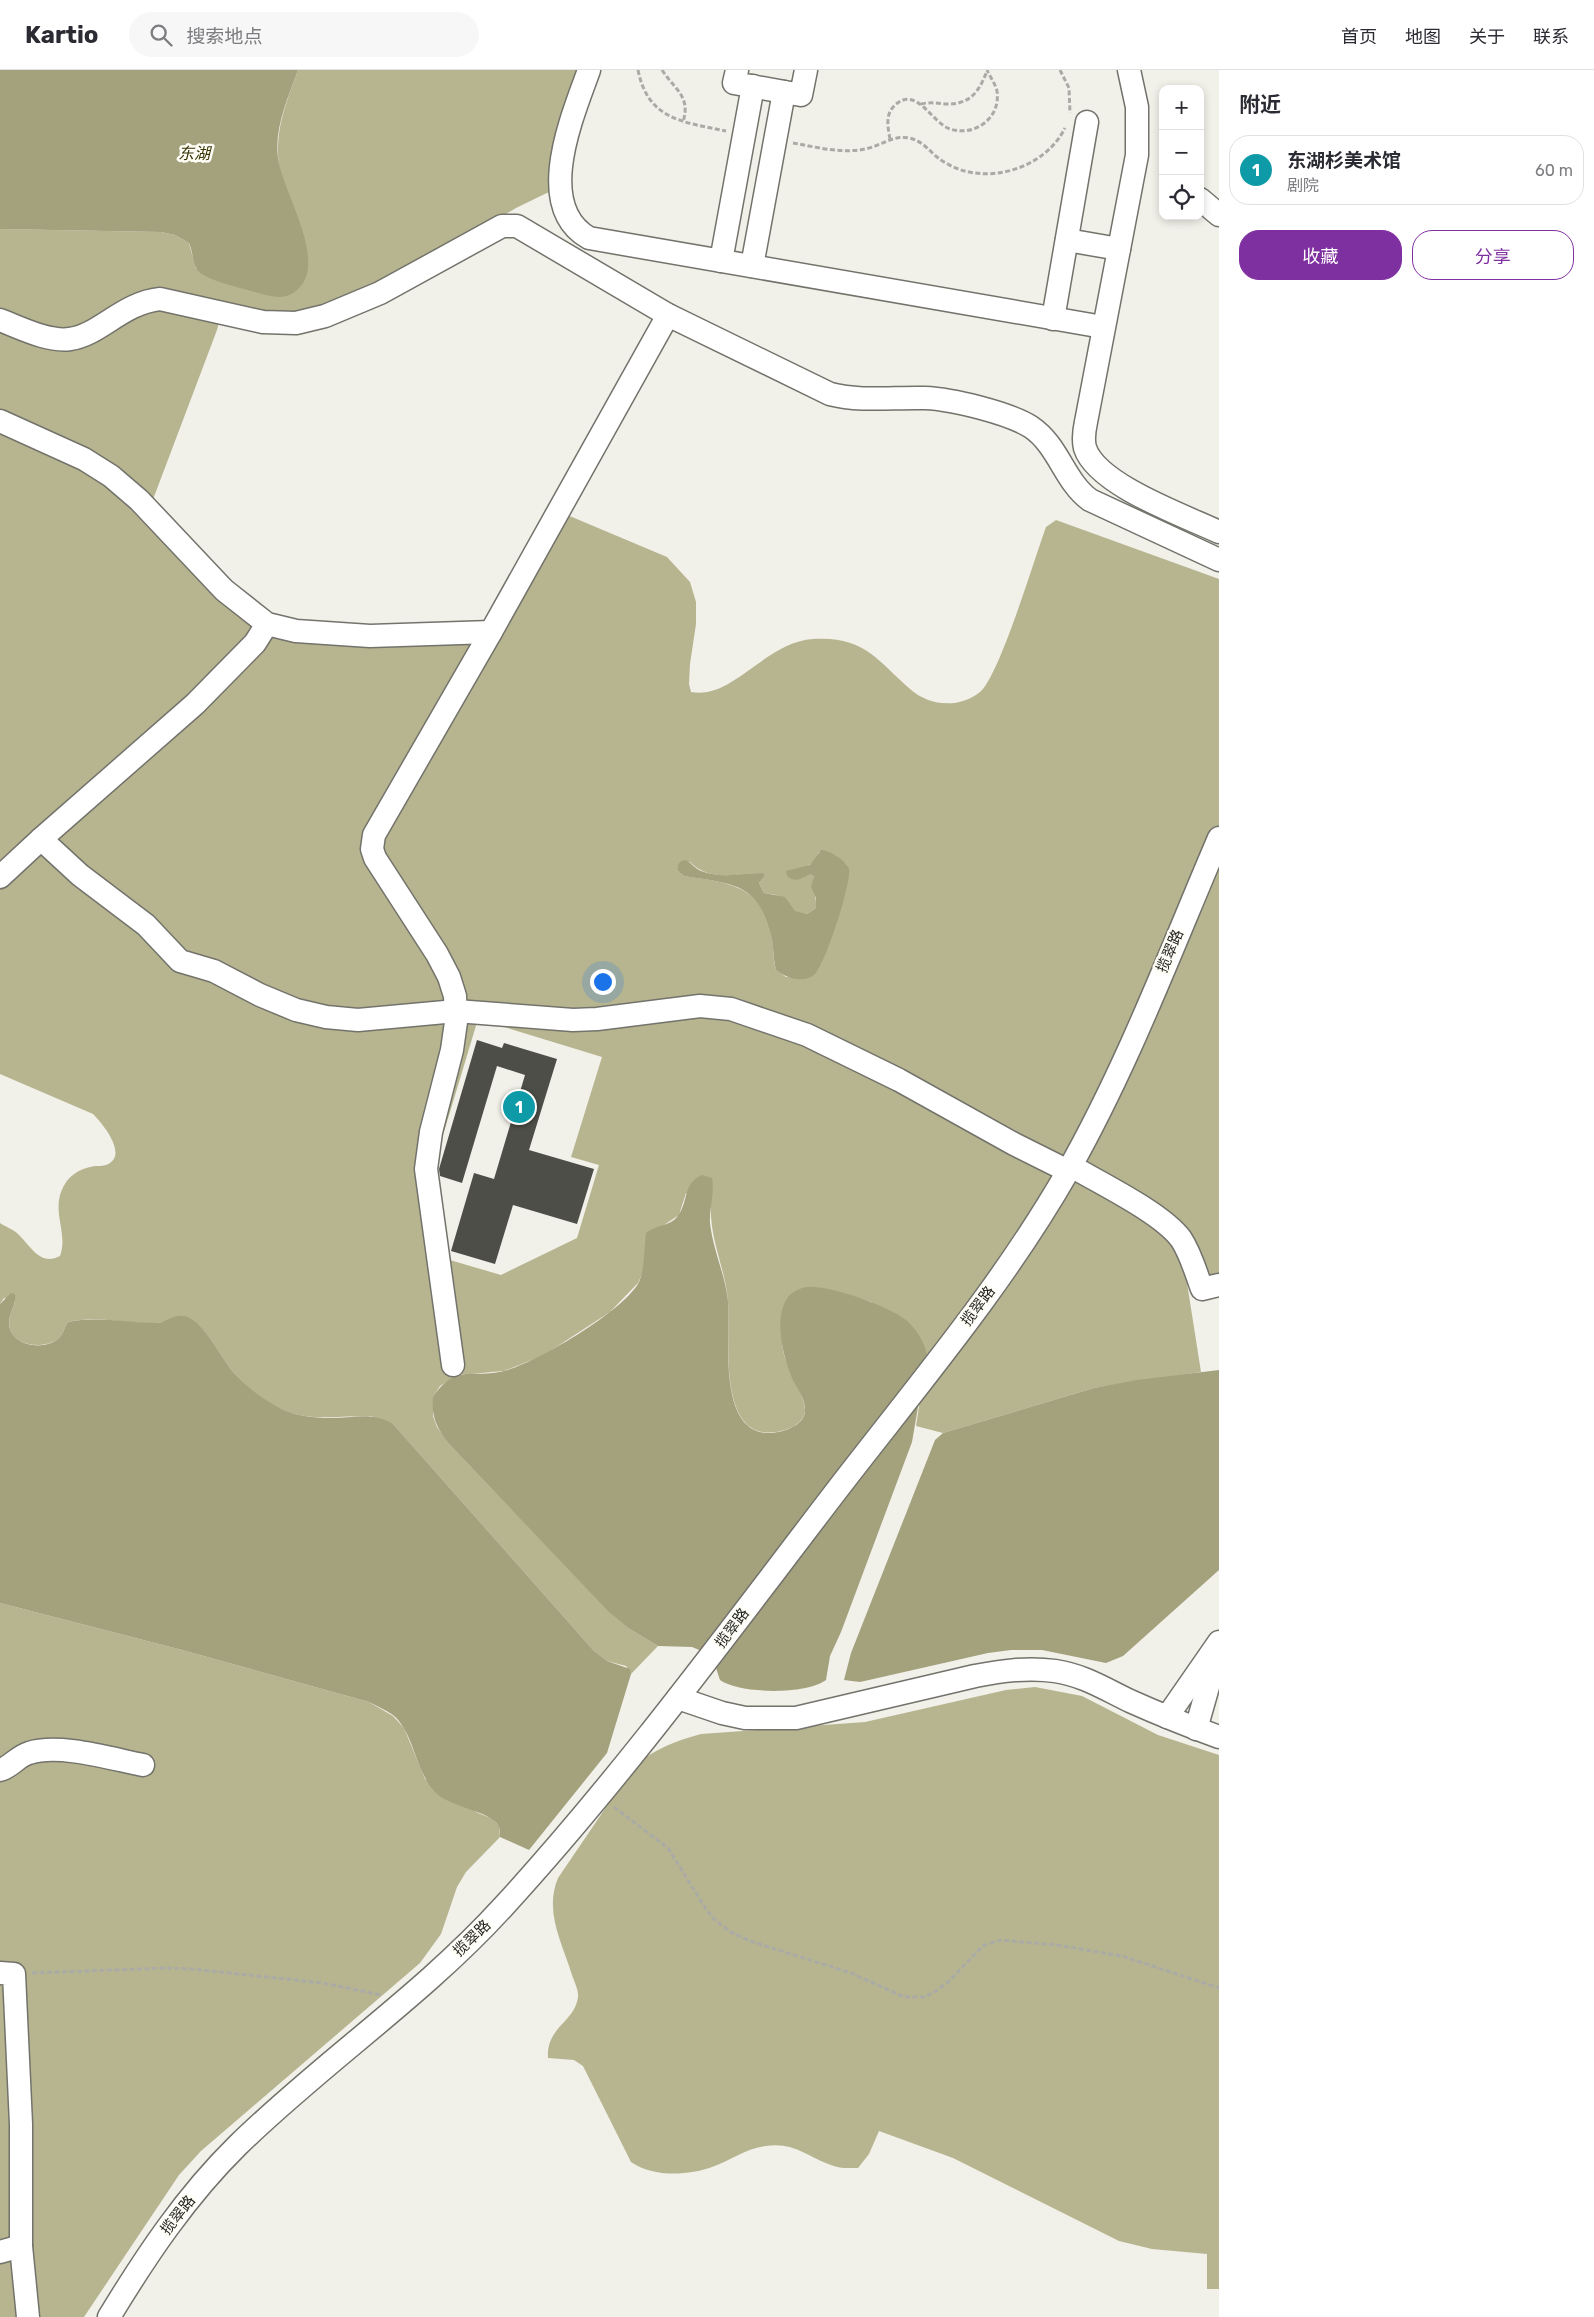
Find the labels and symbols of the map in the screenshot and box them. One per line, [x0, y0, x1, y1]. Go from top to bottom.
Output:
water label: 东湖 [178, 144, 213, 163]
street label: 揽翠路 [1153, 927, 1187, 975]
your location [590, 969, 616, 995]
pin: 1 [503, 1088, 535, 1126]
street label: 揽翠路 [957, 1283, 999, 1329]
street label: 揽翠路 [711, 1605, 753, 1651]
street label: 揽翠路 [450, 1916, 494, 1960]
street label: 揽翠路 [157, 2192, 199, 2238]

